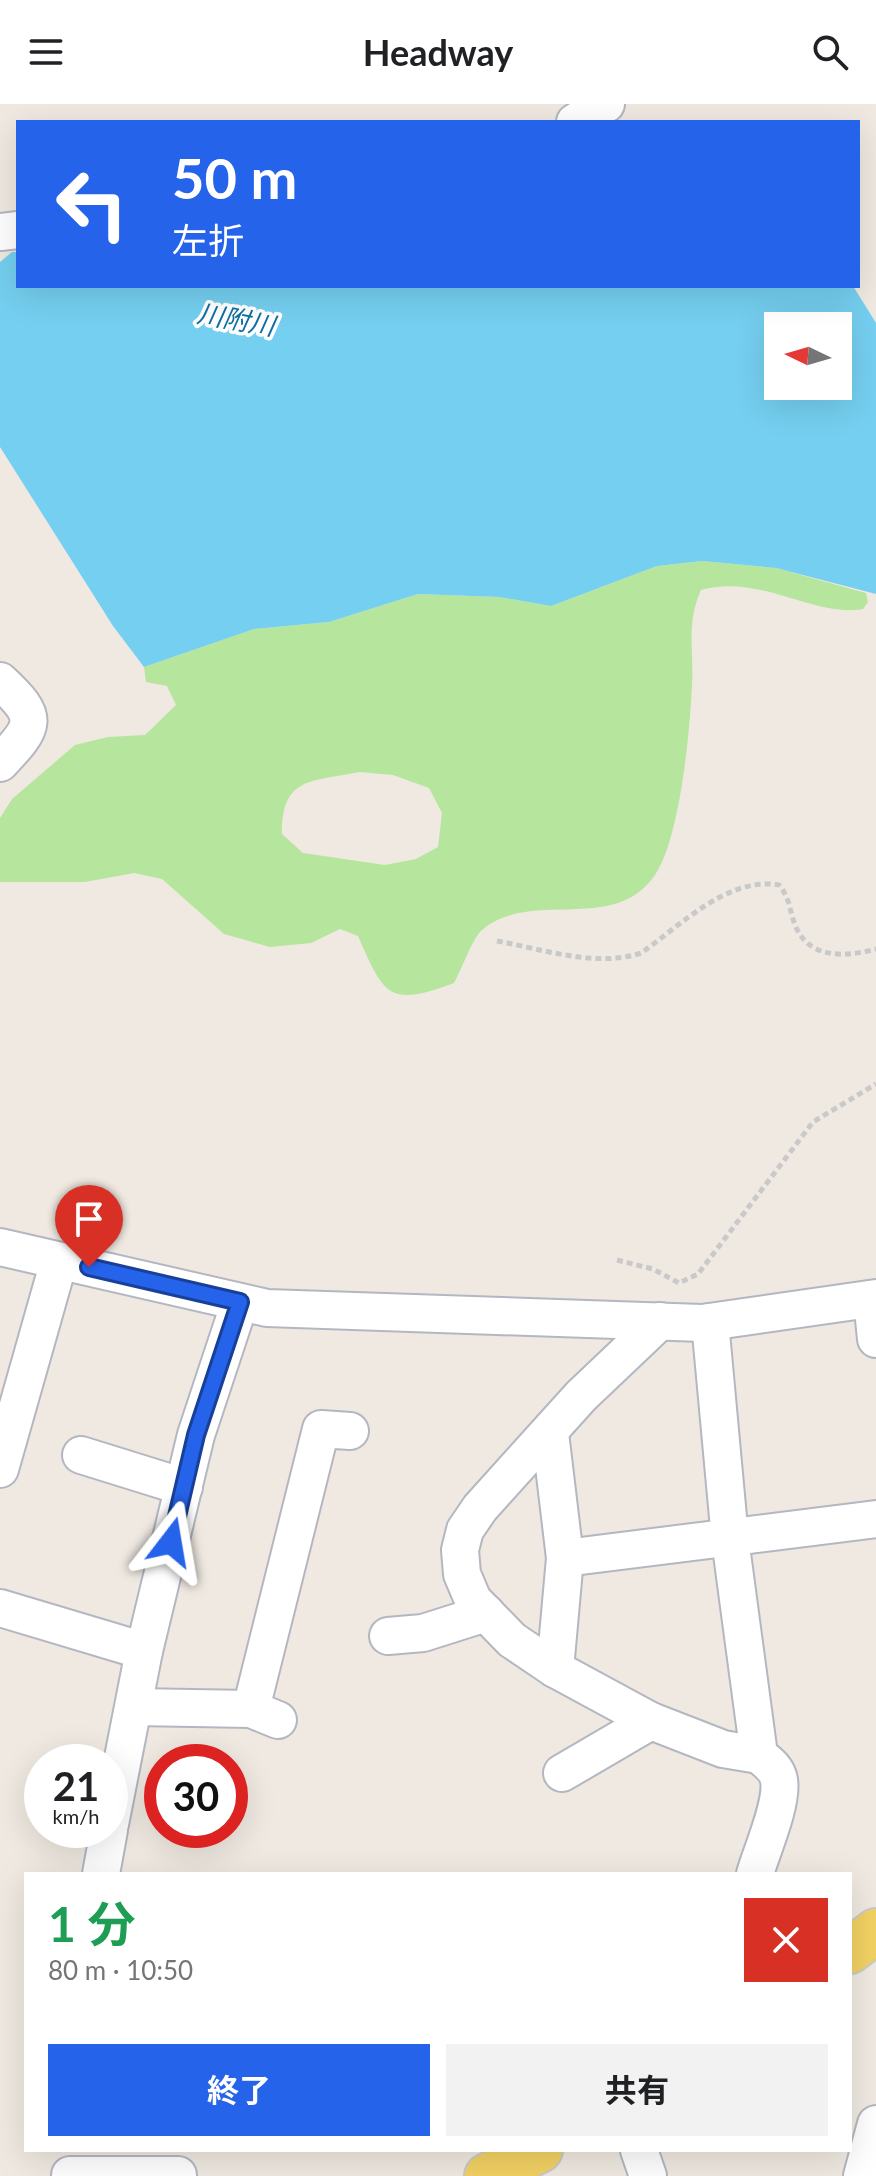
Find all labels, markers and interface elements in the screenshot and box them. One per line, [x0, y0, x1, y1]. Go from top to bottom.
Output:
icon: menu [24, 30, 68, 74]
text: Headway [363, 30, 513, 74]
icon: search [808, 30, 852, 74]
text: 50 m [172, 144, 297, 211]
icon: left [40, 152, 144, 256]
text: 左折 [172, 218, 244, 262]
water label: 川附川 [195, 296, 280, 342]
north arrow [764, 312, 852, 400]
map controls [764, 312, 852, 400]
pin [55, 1185, 123, 1267]
icon: arrive [67, 1197, 111, 1241]
position arrow [129, 1500, 213, 1584]
speed limit sign: 30 [144, 1744, 248, 1848]
text: 21 [53, 1762, 99, 1810]
text: km/h [53, 1804, 99, 1828]
text: 1 分 [48, 1895, 136, 1952]
button: close [744, 1898, 828, 1982]
text: 80 m · 10:50 [48, 1954, 193, 1986]
button: 終了 [48, 2044, 430, 2136]
button: 共有 [446, 2044, 828, 2136]

